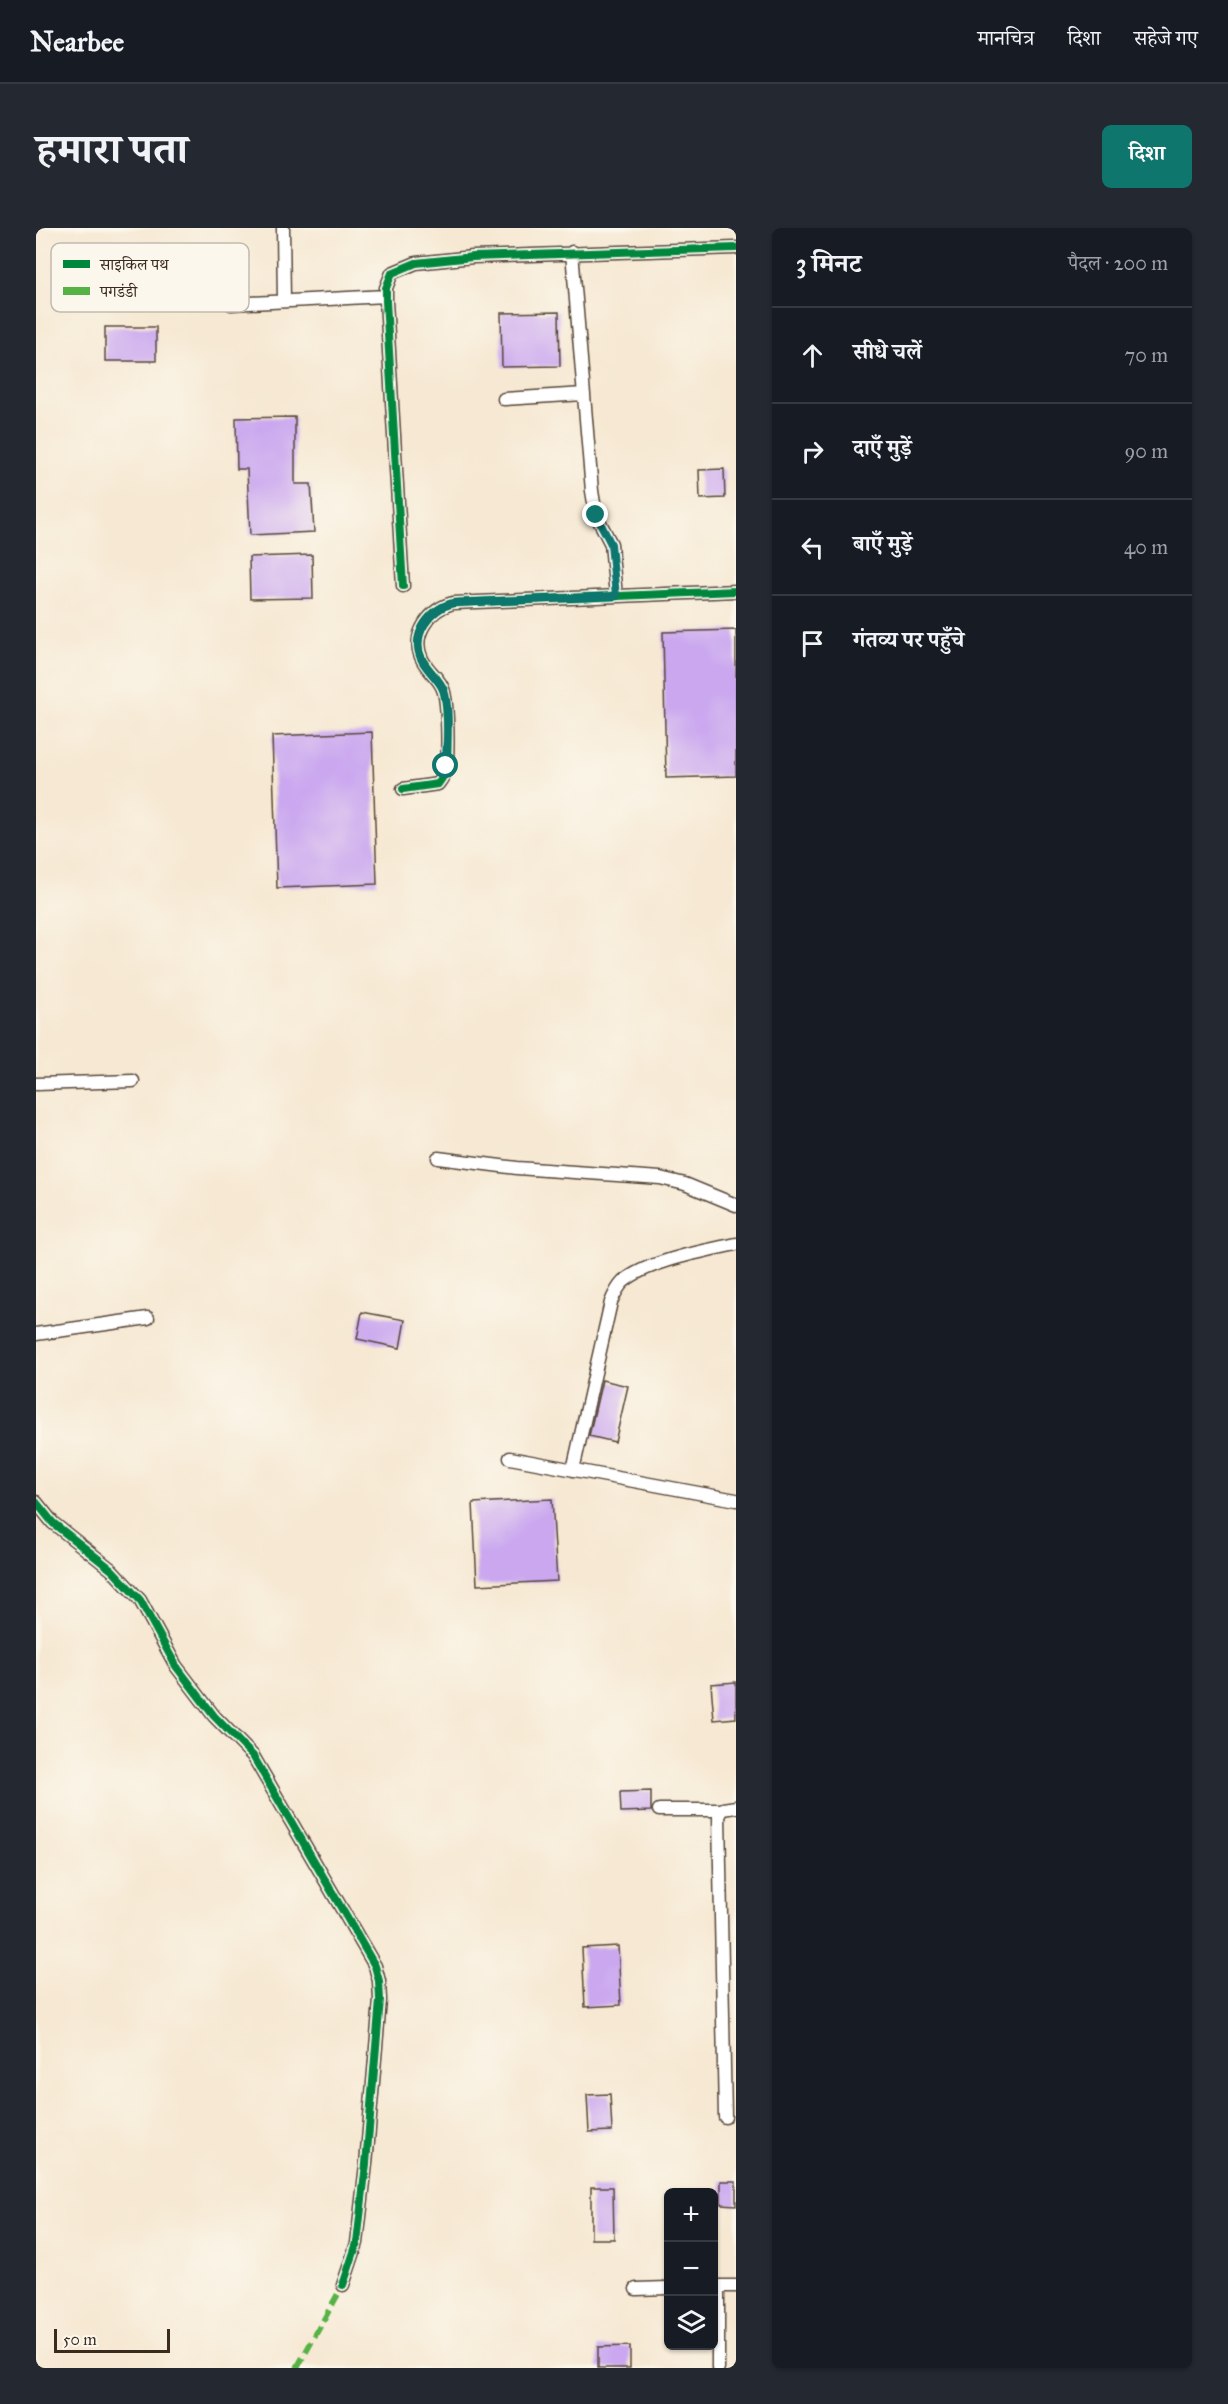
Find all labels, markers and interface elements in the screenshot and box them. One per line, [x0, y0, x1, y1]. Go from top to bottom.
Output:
text: Nearbee [30, 24, 124, 59]
text: मानचित्र [977, 25, 1034, 51]
text: दिशा [1067, 25, 1101, 51]
text: सहेजे गए [1134, 25, 1198, 51]
text: हमारा पता [36, 123, 188, 175]
button: दिशा [1102, 125, 1192, 188]
legend [51, 243, 249, 312]
text: 3 मिनट [796, 247, 861, 279]
text: पैदल · 200 m [1068, 251, 1168, 275]
text: साइकिल पथ [99, 255, 169, 274]
text: पगडंडी [99, 282, 138, 301]
text: सीधे चलें [853, 338, 922, 365]
icon: ahead [796, 339, 829, 372]
text: 70 m [1125, 343, 1168, 367]
text: दाएँ मुड़ें [853, 434, 912, 461]
icon: right [796, 435, 829, 468]
text: 90 m [1125, 439, 1168, 463]
route end [582, 501, 608, 527]
text: बाएँ मुड़ें [853, 530, 912, 557]
icon: left [796, 531, 829, 564]
text: 40 m [1124, 535, 1168, 559]
text: गंतव्य पर पहुँचे [853, 626, 964, 653]
icon: arrive [796, 627, 829, 660]
route start [432, 752, 458, 778]
map controls [664, 2188, 718, 2350]
button: + [664, 2188, 718, 2242]
button: − [664, 2242, 718, 2296]
button: layers [664, 2296, 718, 2350]
scale bar [54, 2326, 170, 2354]
text: 50 m [63, 2330, 97, 2349]

